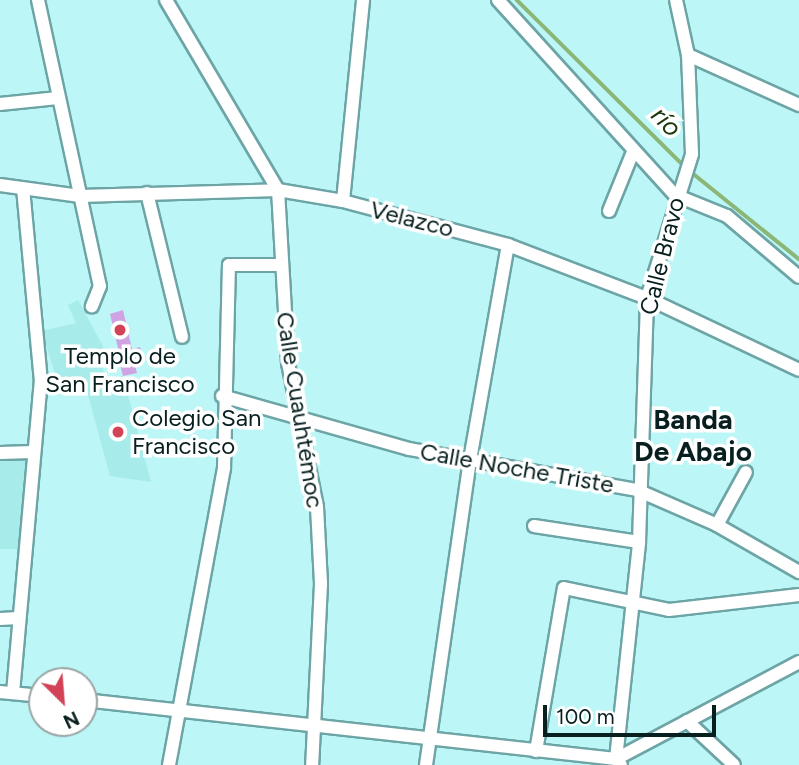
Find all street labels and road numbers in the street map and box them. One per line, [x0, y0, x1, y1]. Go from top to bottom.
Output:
street label: Calle Bravo [634, 194, 690, 318]
street label: Velazco [367, 195, 457, 243]
street label: Calle Cuauhtémoc [270, 310, 330, 510]
street label: Calle Noche Triste [418, 437, 616, 499]

